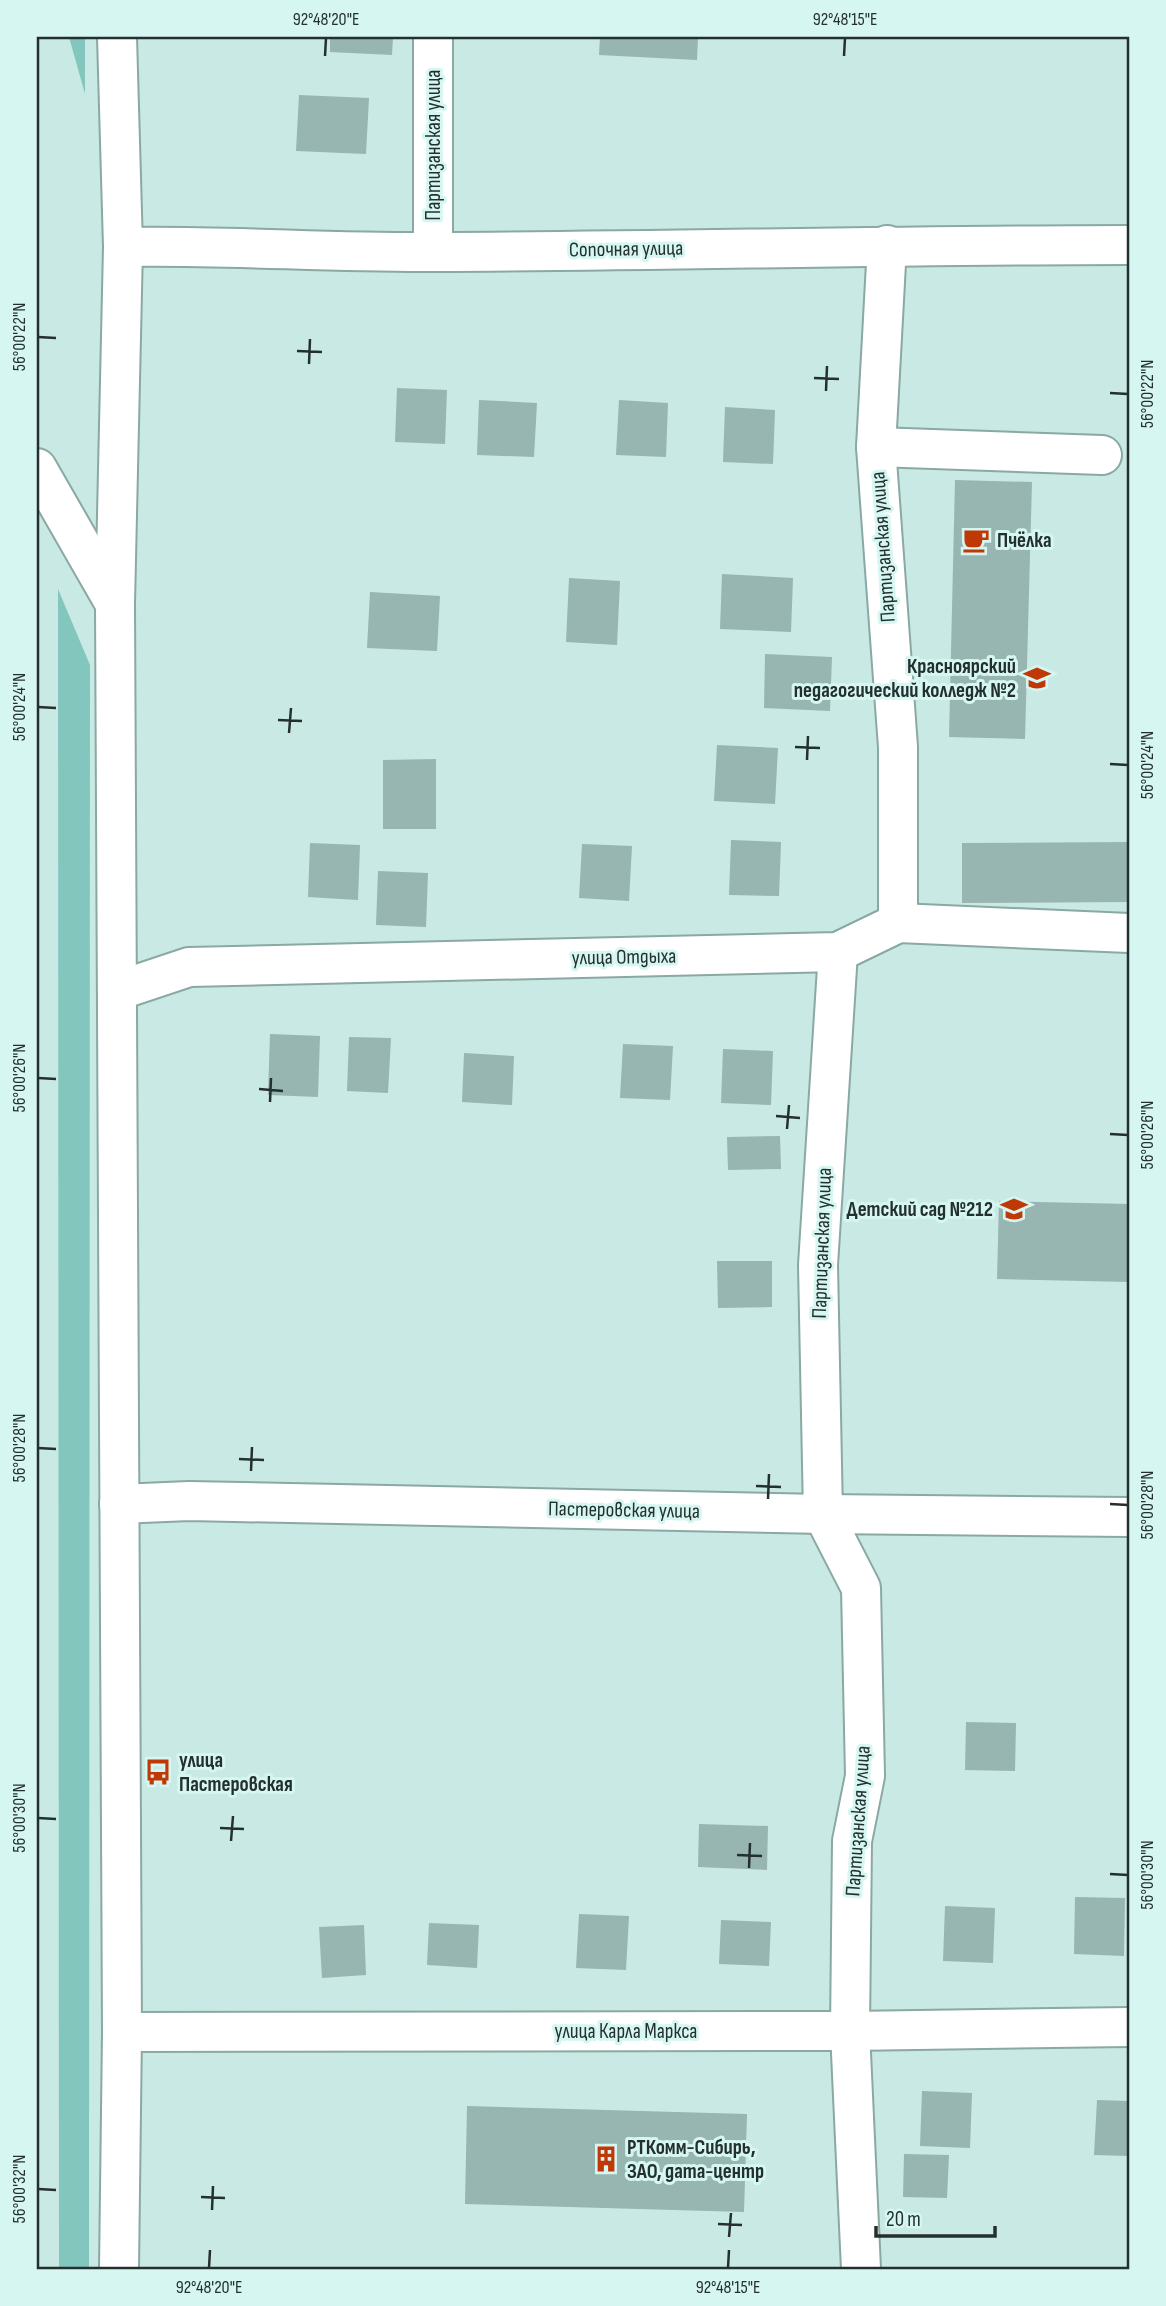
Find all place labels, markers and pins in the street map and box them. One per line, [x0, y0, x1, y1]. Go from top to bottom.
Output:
cafe icon: Пчёлка [961, 525, 991, 555]
place label: Пчёлка [997, 528, 1052, 553]
place label: Красноярский педагогический колледж №2 [794, 654, 1016, 703]
school or university icon: Красноярский педагогический колледж №2 [1022, 663, 1052, 693]
school or university icon: Детский сад №212 [999, 1194, 1029, 1224]
place label: Детский сад №212 [847, 1197, 993, 1222]
place label: улица Пастеровская [179, 1748, 293, 1797]
bus stop icon: улица Пастеровская [143, 1757, 173, 1787]
place label: РТКомм-Сибирь, ЗАО, дата-центр [627, 2135, 764, 2184]
building icon: РТКомм-Сибирь, ЗАО, дата-центр [591, 2144, 621, 2174]

